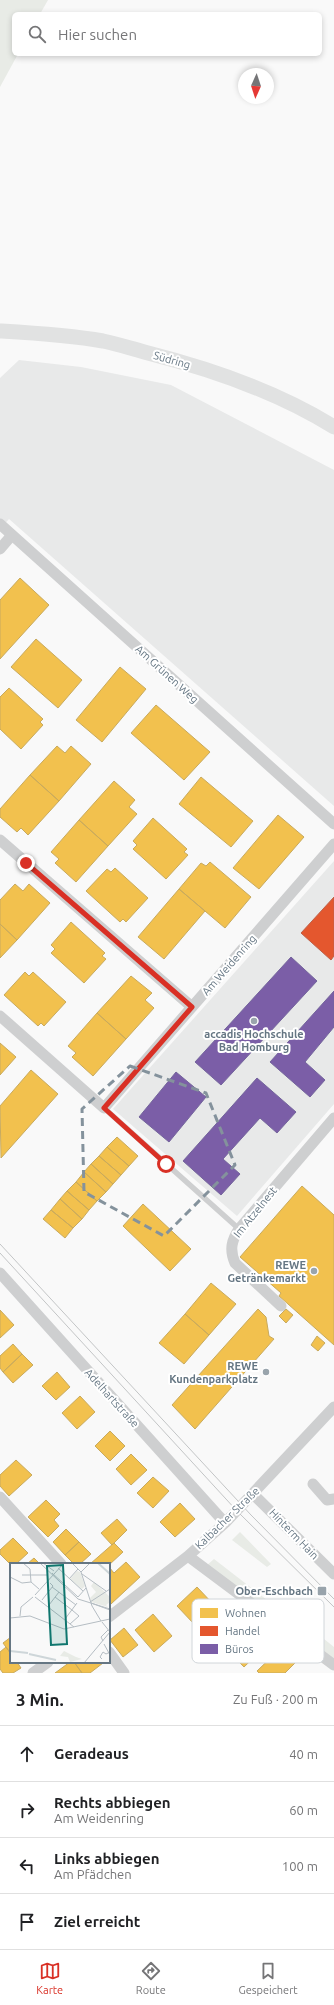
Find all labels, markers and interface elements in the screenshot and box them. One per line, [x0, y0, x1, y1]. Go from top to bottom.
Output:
search box [12, 12, 322, 56]
icon: search [26, 23, 48, 45]
text: Hier suchen [58, 26, 137, 43]
north arrow [238, 68, 274, 104]
street label: Südring [152, 349, 192, 371]
street label: Am Grünen Weg [133, 643, 201, 705]
route end [17, 854, 35, 872]
street label: Am Weidenring [199, 932, 259, 998]
marker: accadis Hochschule Bad Homburg [249, 1016, 259, 1026]
place label: accadis Hochschule Bad Homburg [204, 1028, 304, 1053]
route start [157, 1155, 175, 1173]
street label: Im Atzelnest [231, 1184, 279, 1240]
place label: REWE Getränkemarkt [227, 1259, 306, 1284]
marker: REWE Getränkemarkt [309, 1266, 319, 1276]
place label: REWE Kundenparkplatz [169, 1360, 259, 1385]
street label: Adelhartstraße [83, 1366, 141, 1430]
marker: REWE Kundenparkplatz [261, 1367, 271, 1377]
street label: Kalbacher Straße [193, 1484, 261, 1552]
street label: Hinterm Hain [267, 1506, 321, 1562]
inset map [10, 1563, 110, 1663]
place label: Ober-Eschbach [235, 1585, 313, 1597]
marker: Ober-Eschbach [316, 1585, 328, 1597]
legend [192, 1599, 324, 1663]
text: Wohnen [225, 1607, 266, 1619]
text: Handel [225, 1625, 260, 1637]
text: Büros [225, 1643, 254, 1655]
text: 3 Min. [16, 1690, 64, 1709]
text: Zu Fuß · 200 m [233, 1692, 318, 1706]
icon: ahead [16, 1743, 38, 1765]
text: Geradeaus [54, 1745, 129, 1762]
text: 40 m [289, 1747, 318, 1761]
text: Rechts abbiegen [54, 1794, 171, 1811]
icon: right [16, 1799, 38, 1821]
text: 60 m [289, 1803, 318, 1817]
text: Am Weidenring [54, 1811, 144, 1825]
text: Links abbiegen [54, 1850, 159, 1867]
icon: left [16, 1855, 38, 1877]
text: 100 m [282, 1859, 318, 1873]
text: Am Pfädchen [54, 1867, 132, 1881]
icon: arrive [16, 1911, 38, 1933]
text: Ziel erreicht [54, 1913, 140, 1930]
tab: Karte [36, 1960, 63, 1996]
tab: Route [136, 1960, 166, 1996]
tab: Gespeichert [238, 1960, 298, 1996]

